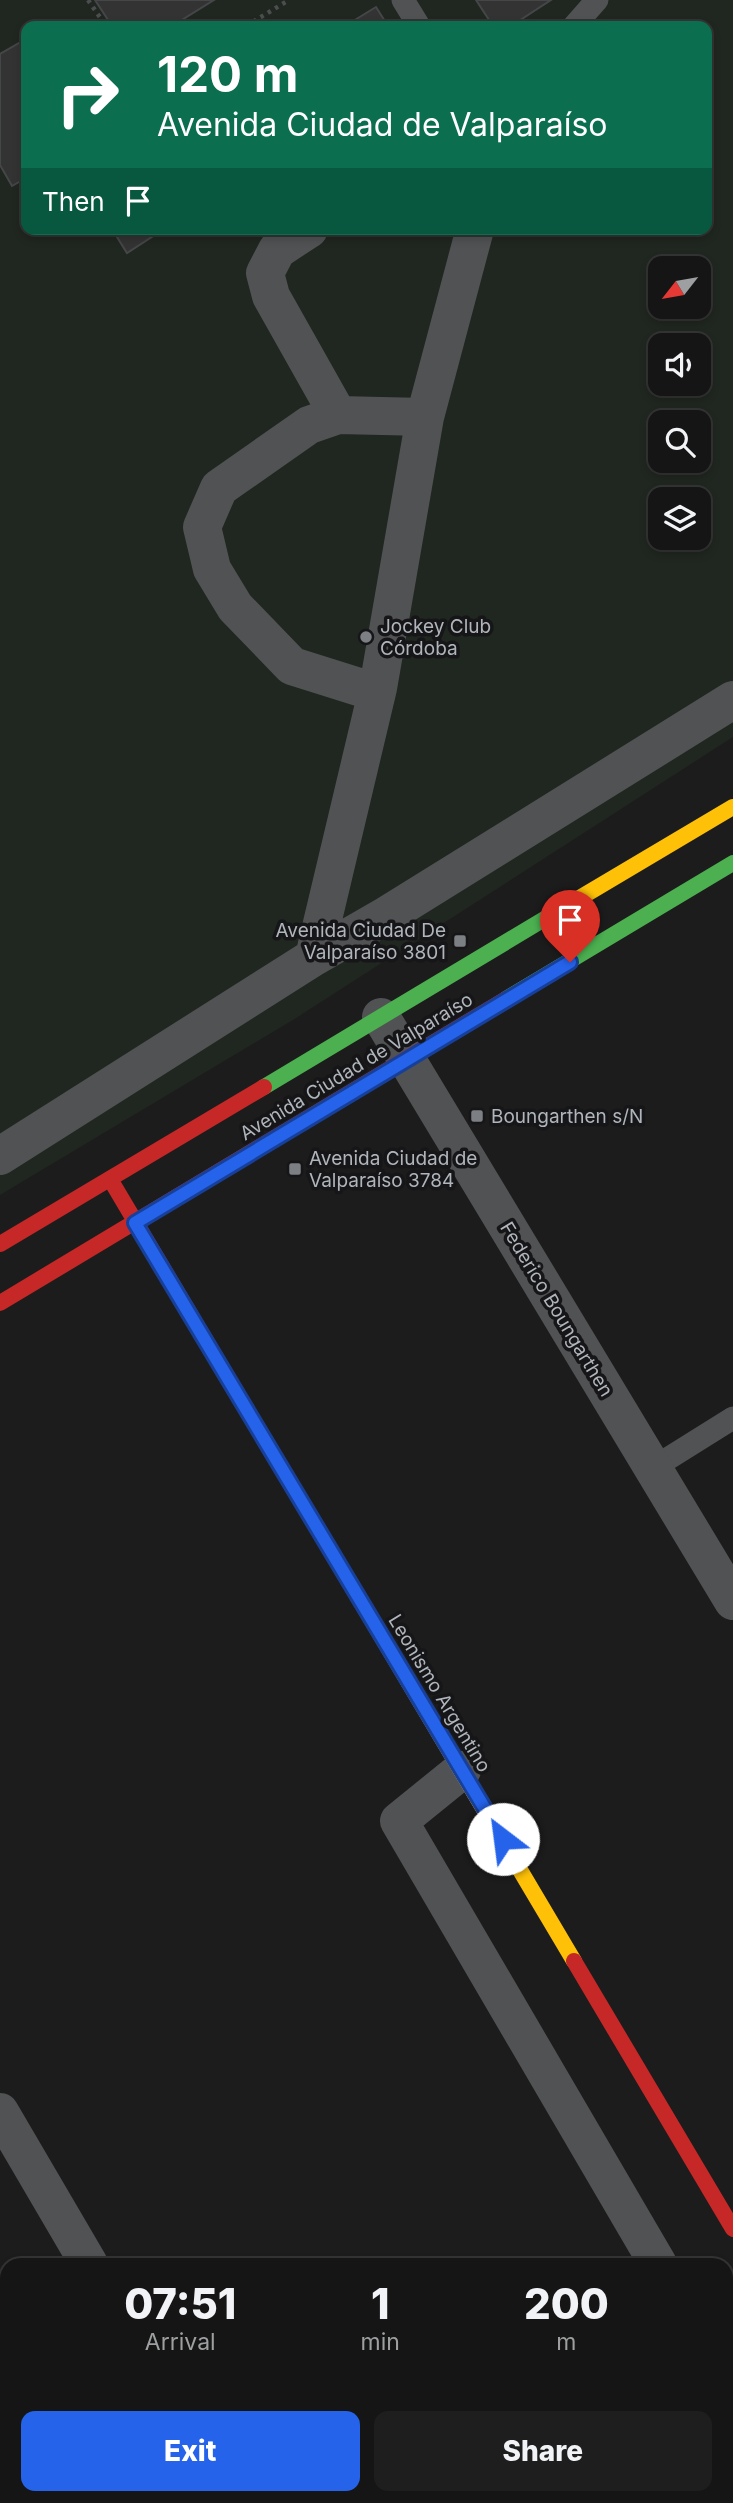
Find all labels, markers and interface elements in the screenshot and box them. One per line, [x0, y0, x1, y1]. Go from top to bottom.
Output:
text: 120 m [157, 45, 298, 104]
icon: right [42, 49, 133, 140]
text: Avenida Ciudad de Valparaíso [157, 105, 607, 144]
icon: arrive [119, 182, 157, 220]
text: Then [42, 186, 105, 217]
north arrow [648, 256, 710, 318]
map controls [648, 256, 711, 550]
button: sound [648, 333, 711, 396]
button: search [648, 410, 711, 473]
button: layers [648, 487, 711, 550]
place label: Jockey Club Córdoba [380, 615, 491, 660]
marker: Jockey Club Córdoba [358, 629, 374, 645]
pin [540, 890, 600, 962]
icon: arrive [551, 901, 589, 939]
place label: Avenida Ciudad De Valparaíso 3801 [276, 919, 446, 964]
marker: Avenida Ciudad De Valparaíso 3801 [452, 933, 468, 949]
street label: Avenida Ciudad de Valparaíso [236, 988, 477, 1145]
place label: Boungarthen s/N [491, 1105, 643, 1128]
marker: Boungarthen s/N [469, 1108, 485, 1124]
place label: Avenida Ciudad de Valparaíso 3784 [309, 1147, 477, 1192]
marker: Avenida Ciudad de Valparaíso 3784 [287, 1161, 303, 1177]
street label: Federico Boungarthen [495, 1218, 618, 1401]
street label: Leonismo Argentino [383, 1610, 496, 1776]
position arrow [466, 1802, 540, 1876]
text: 07:51 [124, 2278, 236, 2329]
text: 1 [371, 2278, 389, 2329]
text: 200 [524, 2278, 609, 2329]
text: Arrival [145, 2328, 216, 2356]
text: min [361, 2328, 400, 2356]
text: m [556, 2328, 576, 2356]
button: Exit [21, 2411, 360, 2491]
button: Share [374, 2411, 712, 2491]

